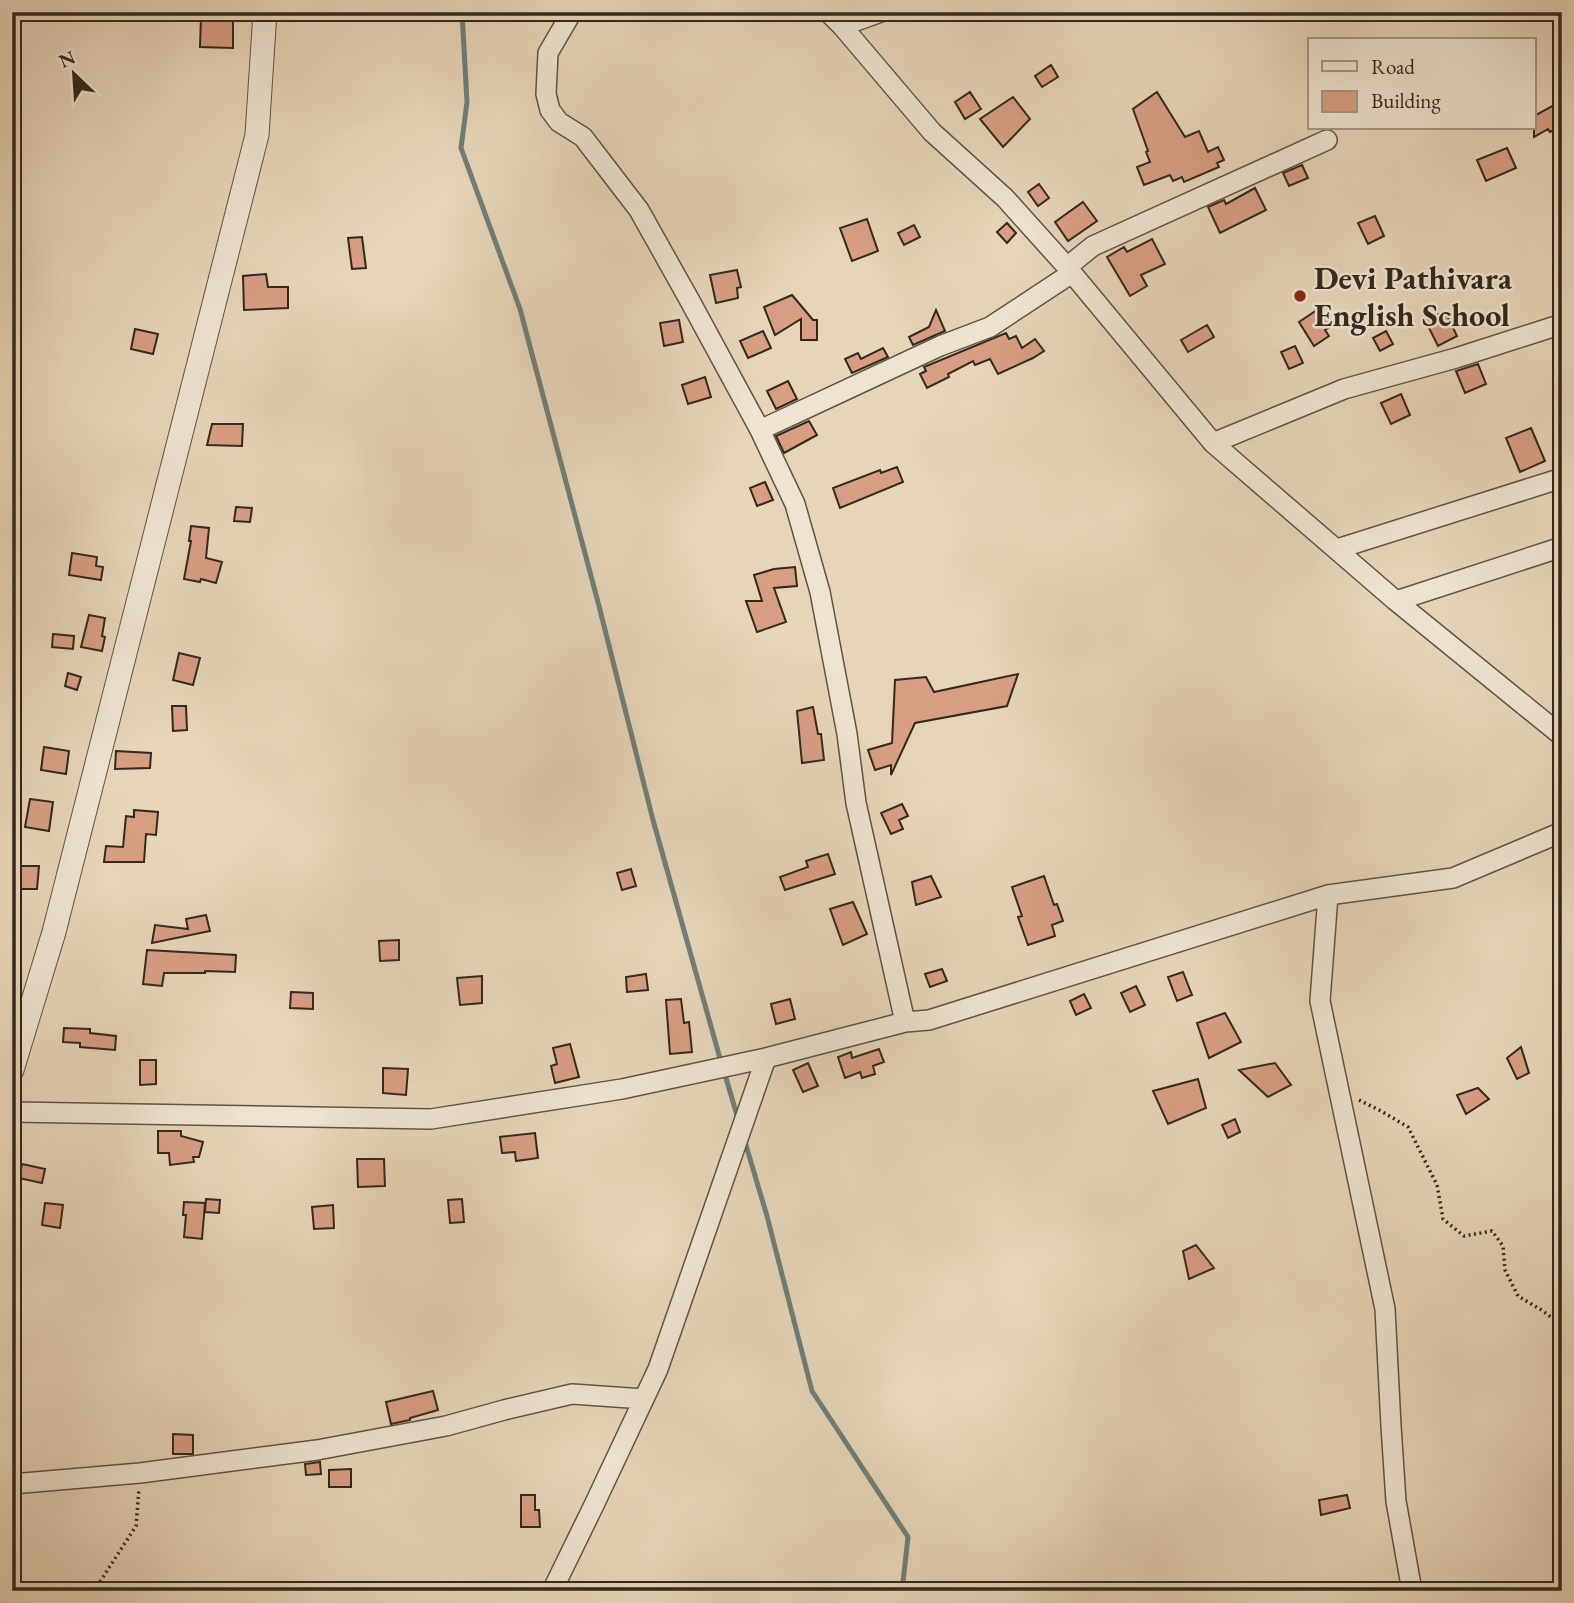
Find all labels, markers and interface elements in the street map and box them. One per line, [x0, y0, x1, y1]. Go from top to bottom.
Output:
north arrow [38, 38, 108, 108]
legend [1308, 38, 1536, 130]
text: N [55, 44, 80, 74]
text: Road [1371, 53, 1415, 80]
text: Building [1371, 87, 1441, 114]
place label: Devi Pathivara English School [1314, 257, 1513, 336]
marker: Devi Pathivara English School [1292, 288, 1308, 304]

